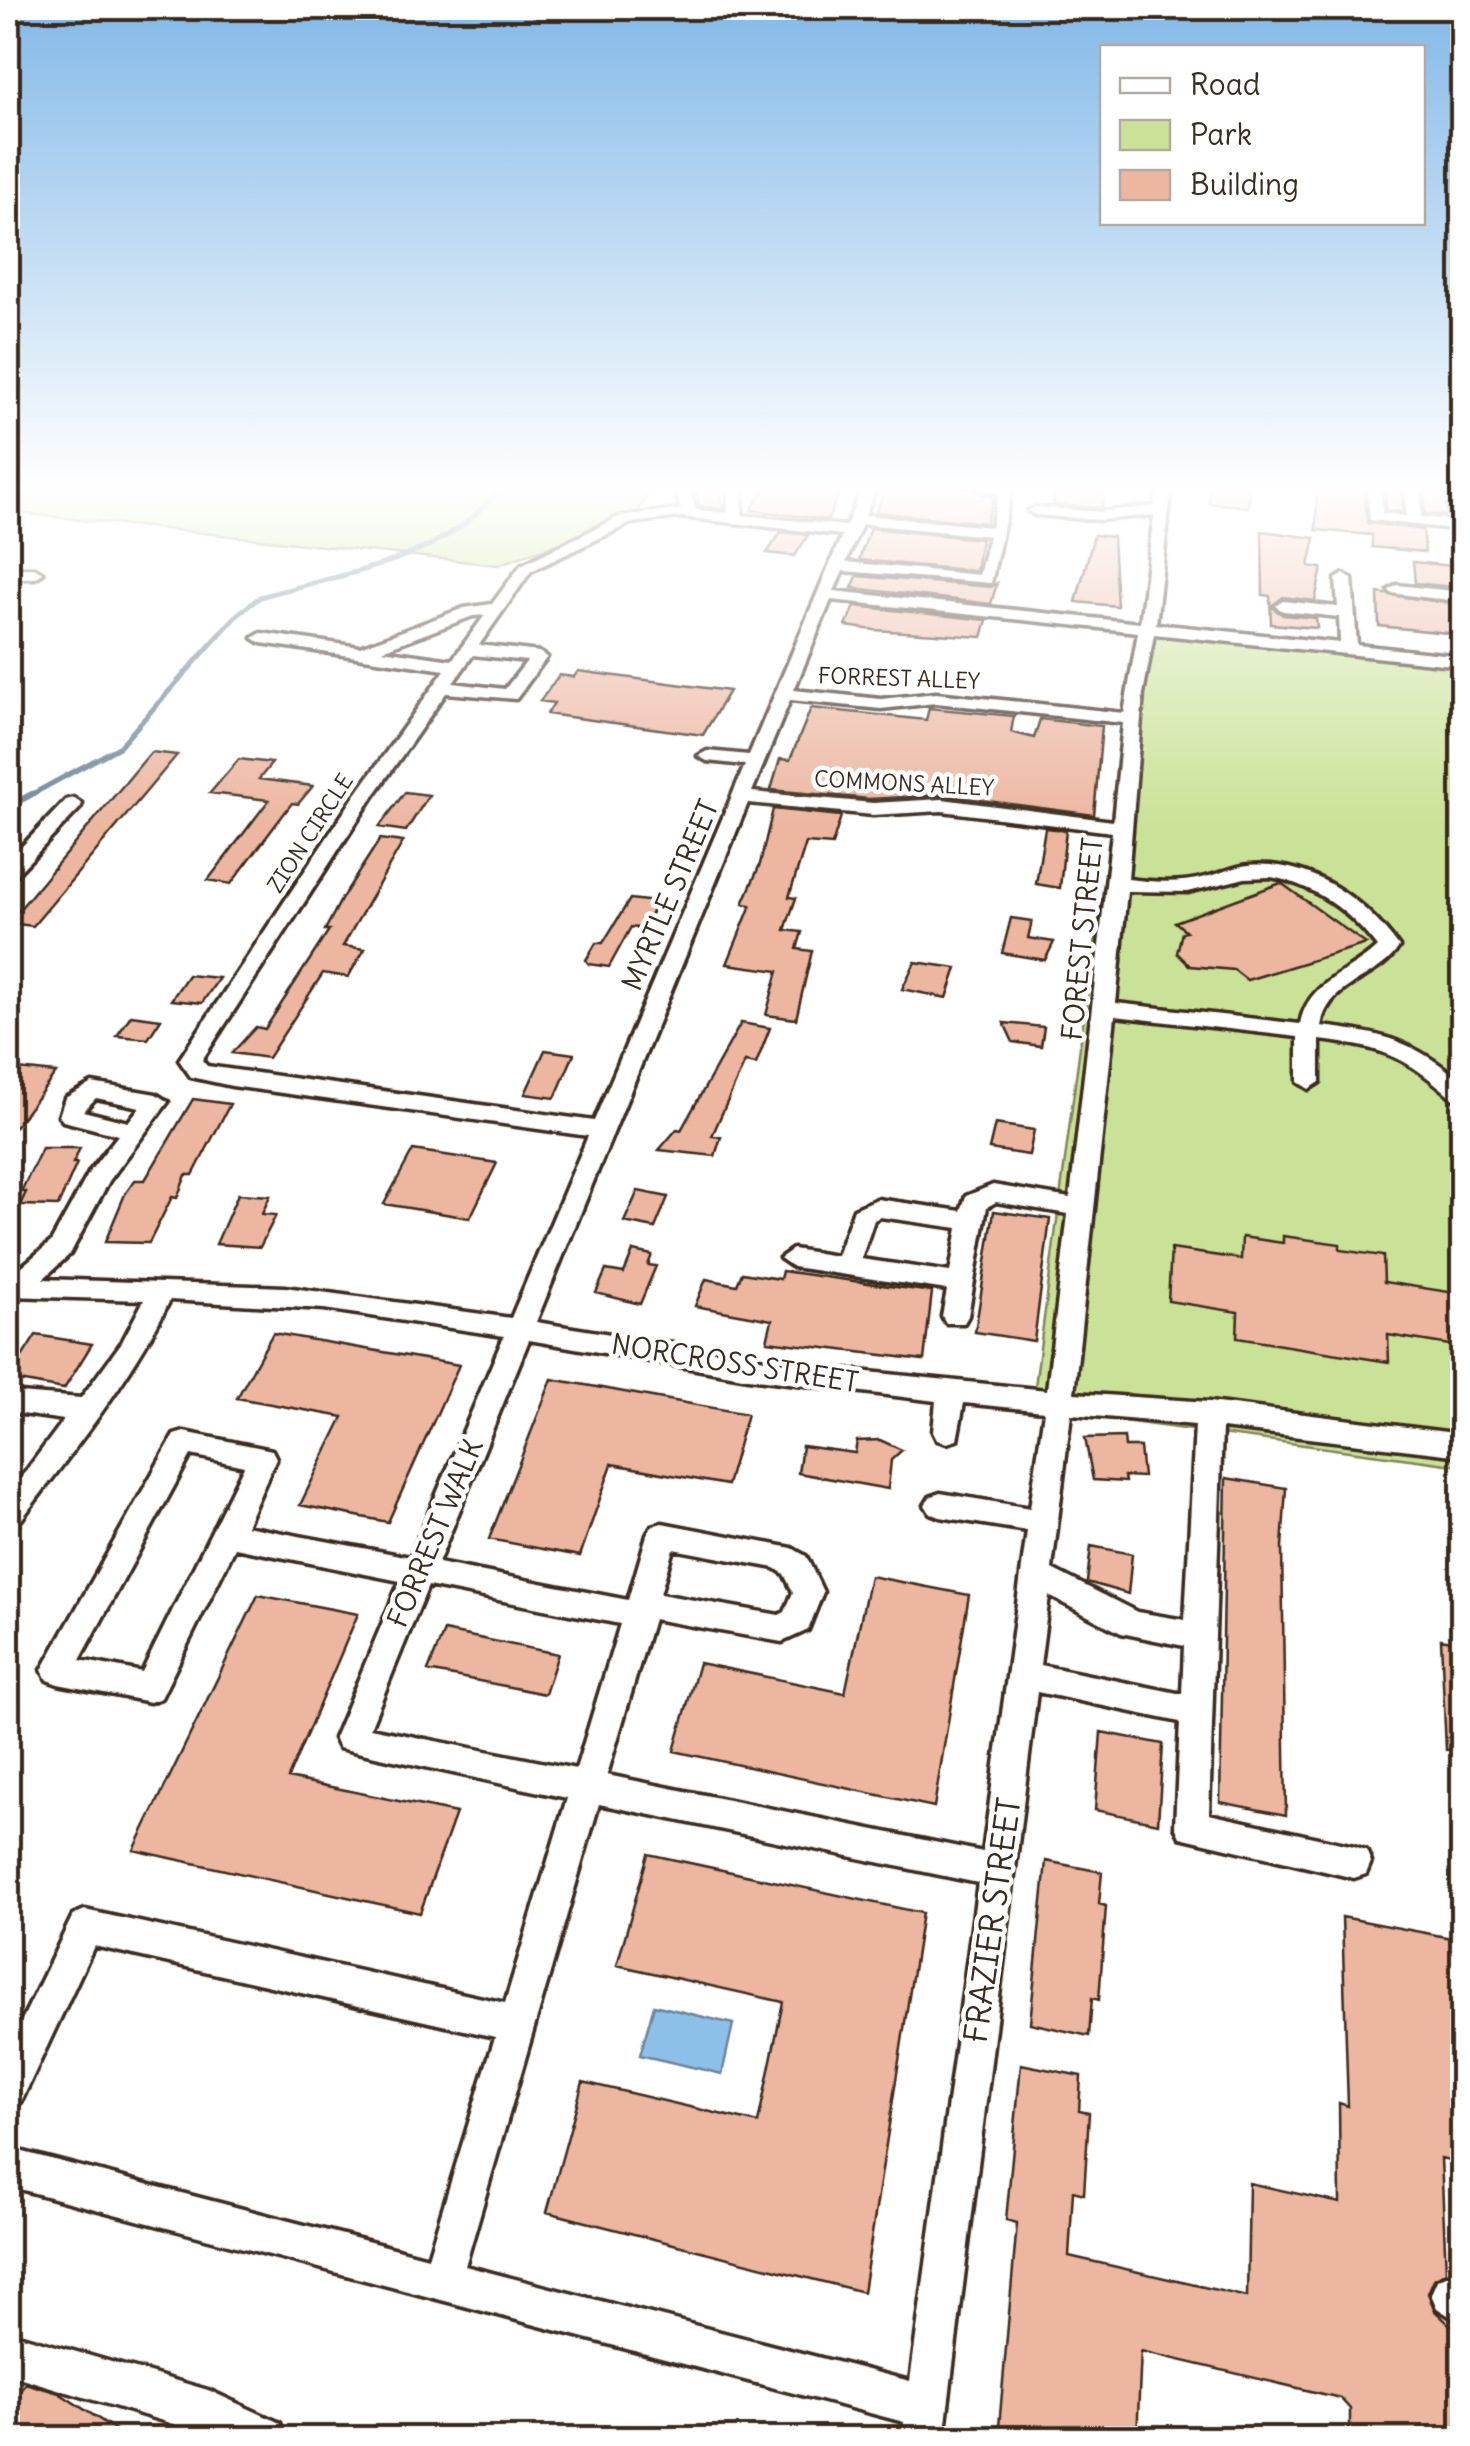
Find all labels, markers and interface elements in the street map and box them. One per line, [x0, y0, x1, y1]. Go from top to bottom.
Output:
legend [1100, 45, 1425, 225]
text: Road [1190, 65, 1260, 103]
text: Park [1190, 115, 1252, 153]
text: Building [1190, 165, 1299, 203]
street label: FORREST ALLEY [817, 661, 981, 695]
street label: COMMONS ALLEY [814, 764, 994, 802]
street label: ZION CIRCLE [261, 768, 359, 898]
street label: MYRTLE STREET [614, 794, 726, 996]
street label: FOREST STREET [1053, 836, 1111, 1042]
street label: NORCROSS STREET [609, 1326, 861, 1400]
street label: FORREST WALK [379, 1433, 491, 1633]
street label: FRAZIER STREET [955, 1795, 1029, 2045]

